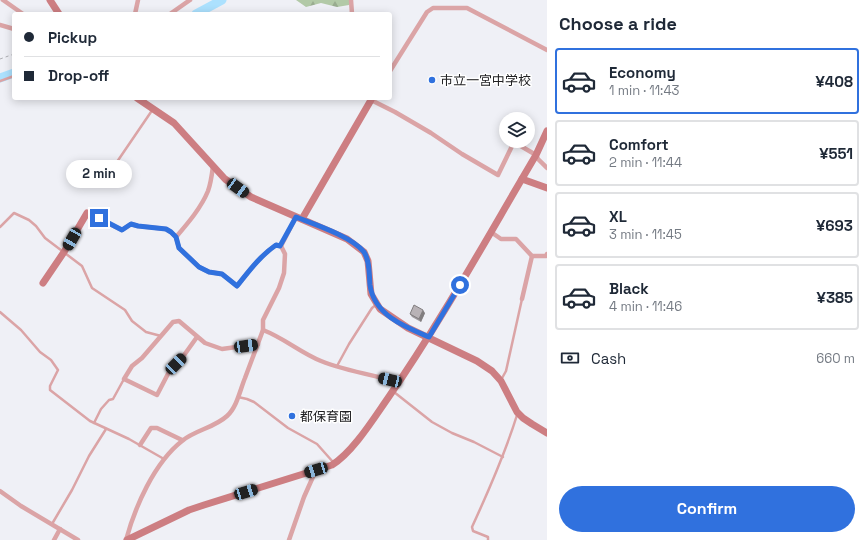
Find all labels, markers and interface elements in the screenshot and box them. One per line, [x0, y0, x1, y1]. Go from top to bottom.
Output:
text: Choose a ride [559, 12, 677, 35]
text: Pickup [48, 28, 97, 47]
icon: car [561, 63, 597, 99]
text: Economy [609, 63, 676, 82]
text: Drop-off [48, 66, 109, 85]
place label: 市立一宮中学校 [440, 72, 531, 89]
text: ¥408 [815, 72, 853, 91]
marker: 市立一宮中学校 [427, 75, 437, 85]
text: 1 min · 11:43 [609, 82, 679, 99]
map controls [499, 112, 535, 148]
button: layers [499, 112, 535, 148]
icon: car [561, 135, 597, 171]
text: Comfort [609, 135, 669, 154]
text: ¥551 [819, 144, 853, 163]
text: 2 min · 11:44 [609, 154, 682, 171]
callout: 2 min [66, 160, 132, 188]
text: 2 min [82, 165, 116, 182]
car [225, 176, 251, 200]
icon: car [561, 207, 597, 243]
text: XL [609, 207, 627, 226]
route end [90, 209, 108, 227]
text: ¥693 [816, 216, 853, 235]
car [61, 226, 83, 252]
text: 3 min · 11:45 [609, 226, 682, 243]
route start [451, 276, 469, 294]
icon: car [561, 279, 597, 315]
text: Black [609, 279, 649, 298]
text: ¥385 [817, 288, 853, 307]
text: 4 min · 11:46 [609, 298, 682, 315]
car [233, 338, 259, 354]
icon: cash [559, 347, 581, 369]
text: Cash [591, 349, 626, 368]
text: 660 m [816, 350, 855, 367]
car [163, 351, 189, 377]
car [377, 371, 403, 389]
place label: 都保育園 [300, 408, 352, 425]
marker: 都保育園 [287, 411, 297, 421]
car [303, 461, 329, 479]
car [233, 483, 259, 501]
button: Confirm [559, 486, 855, 532]

